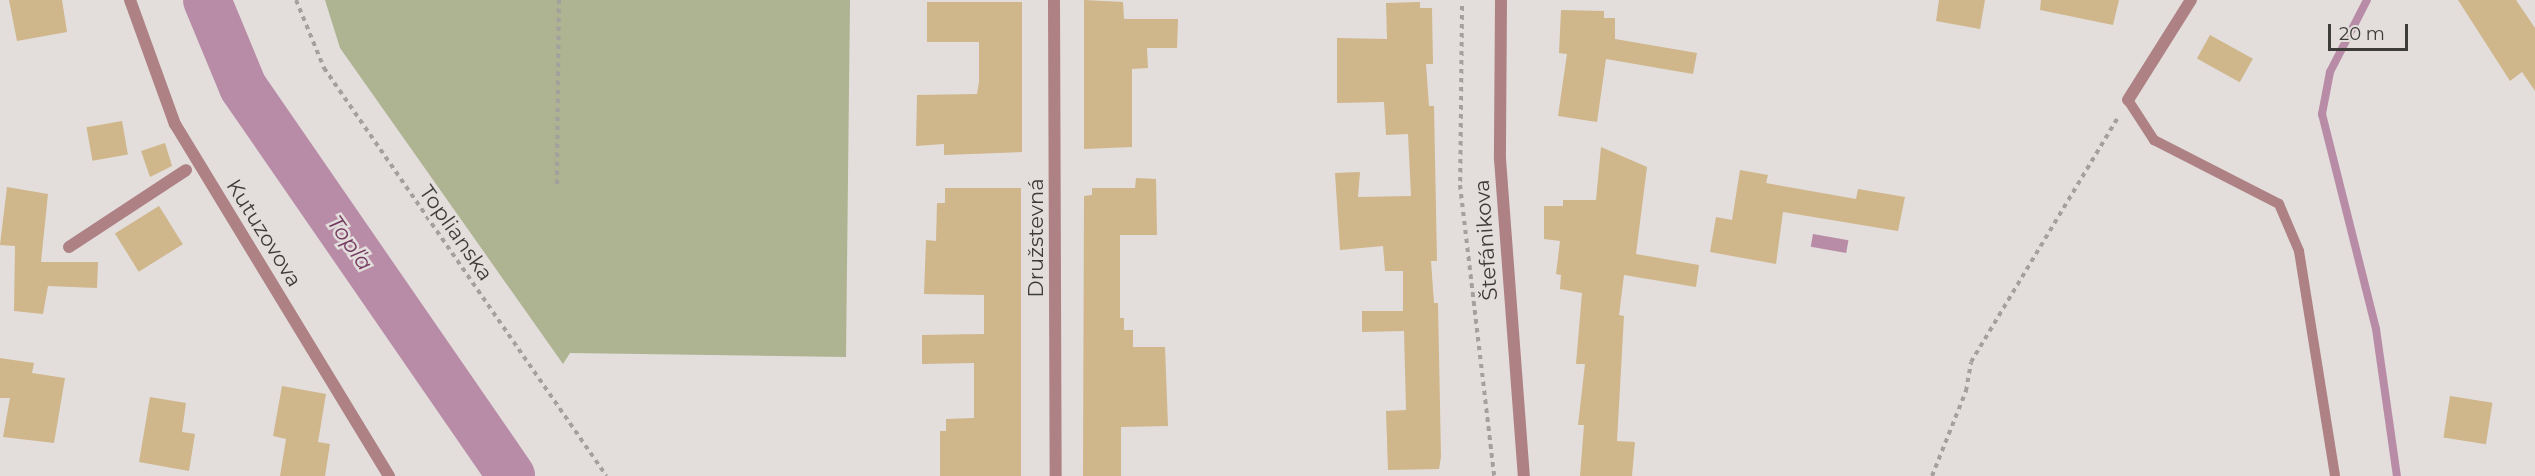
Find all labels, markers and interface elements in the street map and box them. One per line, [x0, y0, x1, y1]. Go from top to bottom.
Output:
scale bar [2331, 12, 2410, 50]
text: 20 m [2339, 23, 2385, 45]
street label: Kutuzovova [221, 175, 307, 291]
street label: Družstevná [1023, 178, 1049, 298]
street label: Štefánikova [1469, 179, 1503, 301]
street label: Toplianska [414, 180, 498, 286]
water label: Topľa [322, 210, 378, 276]

